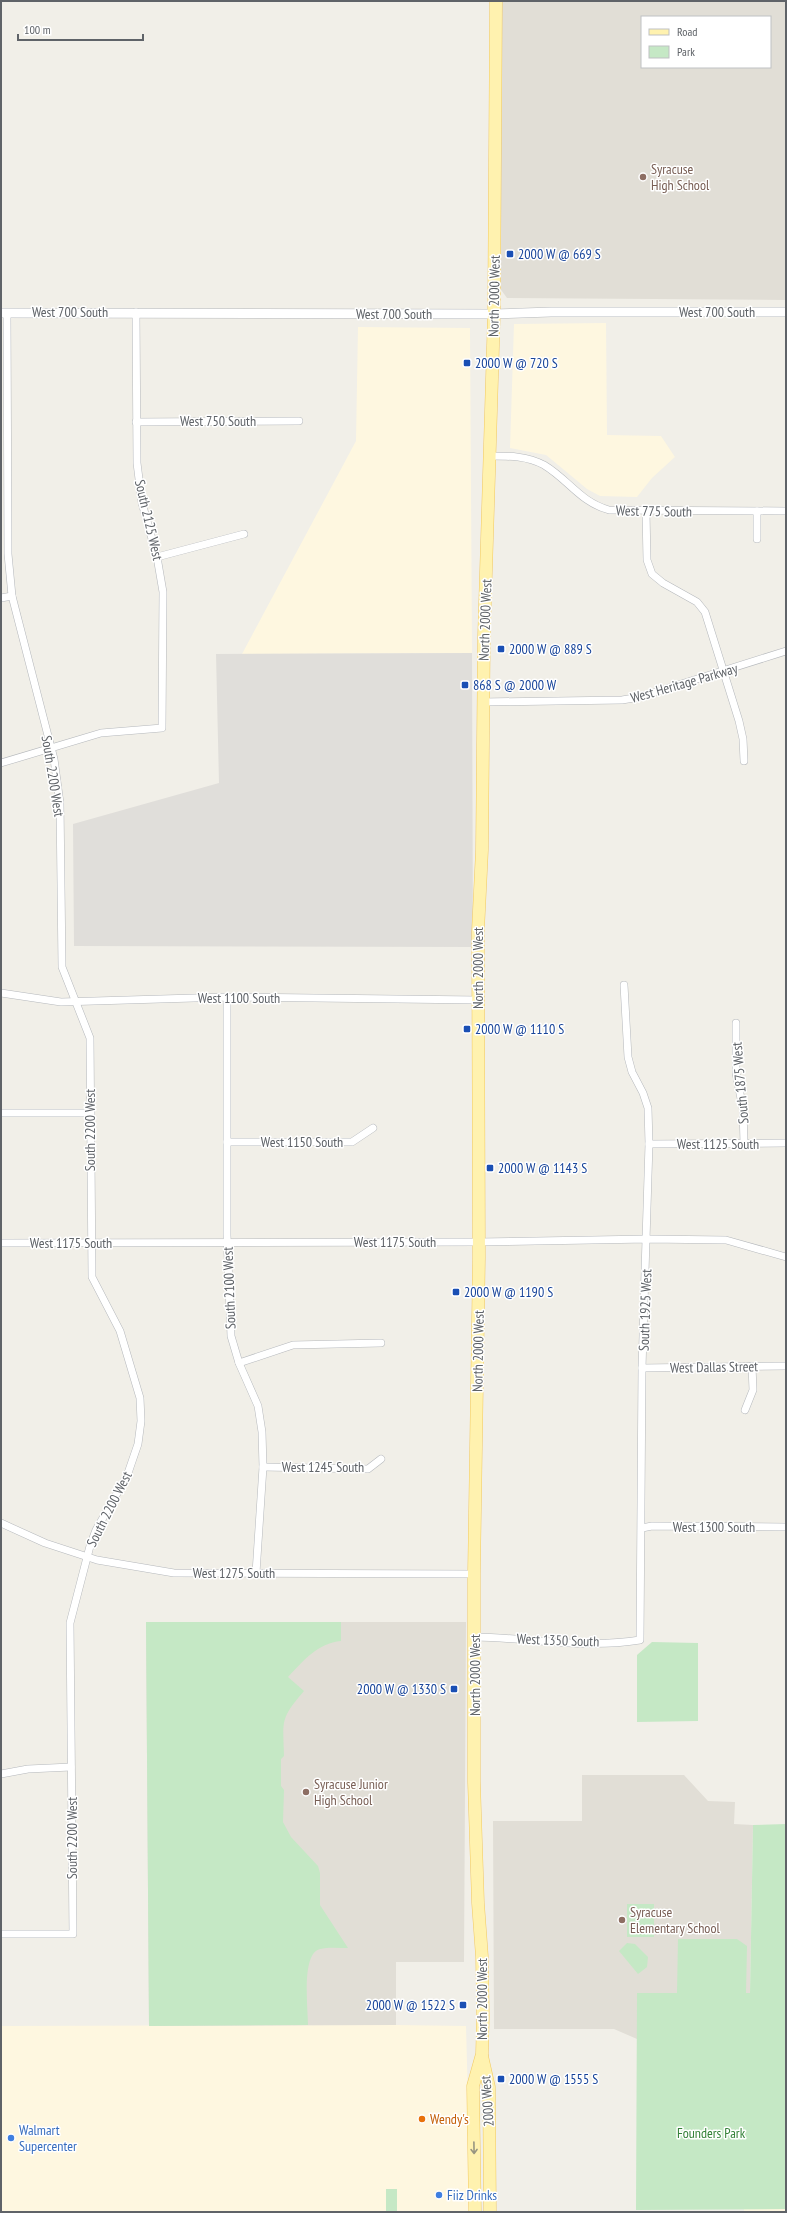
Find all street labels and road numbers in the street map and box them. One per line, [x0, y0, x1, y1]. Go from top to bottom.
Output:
street label: North 2000 West [484, 255, 504, 337]
street label: West 700 South [32, 303, 108, 321]
street label: West 700 South [679, 303, 755, 321]
street label: West 700 South [356, 305, 432, 323]
street label: West 750 South [180, 412, 256, 430]
street label: South 2125 West [131, 478, 167, 562]
street label: West 775 South [616, 501, 692, 521]
street label: North 2000 West [475, 579, 495, 661]
street label: West Heritage Parkway [628, 659, 740, 707]
street label: South 2200 West [38, 734, 68, 818]
street label: North 2000 West [469, 927, 487, 1009]
street label: West 1100 South [198, 989, 280, 1007]
street label: South 1875 West [727, 1041, 753, 1125]
street label: South 2200 West [81, 1089, 99, 1171]
street label: West 1150 South [261, 1133, 343, 1151]
street label: West 1125 South [677, 1135, 759, 1153]
street label: West 1175 South [354, 1233, 436, 1251]
street label: West 1175 South [30, 1234, 112, 1252]
street label: South 2100 West [219, 1246, 239, 1329]
street label: South 1925 West [635, 1268, 655, 1351]
street label: North 2000 West [468, 1310, 488, 1392]
street label: West Dallas Street [670, 1357, 758, 1377]
street label: West 1245 South [282, 1458, 364, 1476]
street label: South 2200 West [82, 1468, 136, 1550]
street label: West 1300 South [673, 1518, 755, 1536]
street label: West 1275 South [193, 1564, 275, 1582]
street label: West 1350 South [516, 1630, 600, 1650]
street label: North 2000 West [466, 1634, 484, 1716]
street label: South 2200 West [63, 1797, 81, 1879]
street label: North 2000 West [473, 1958, 491, 2040]
street label: 2000 West [476, 2075, 498, 2127]

